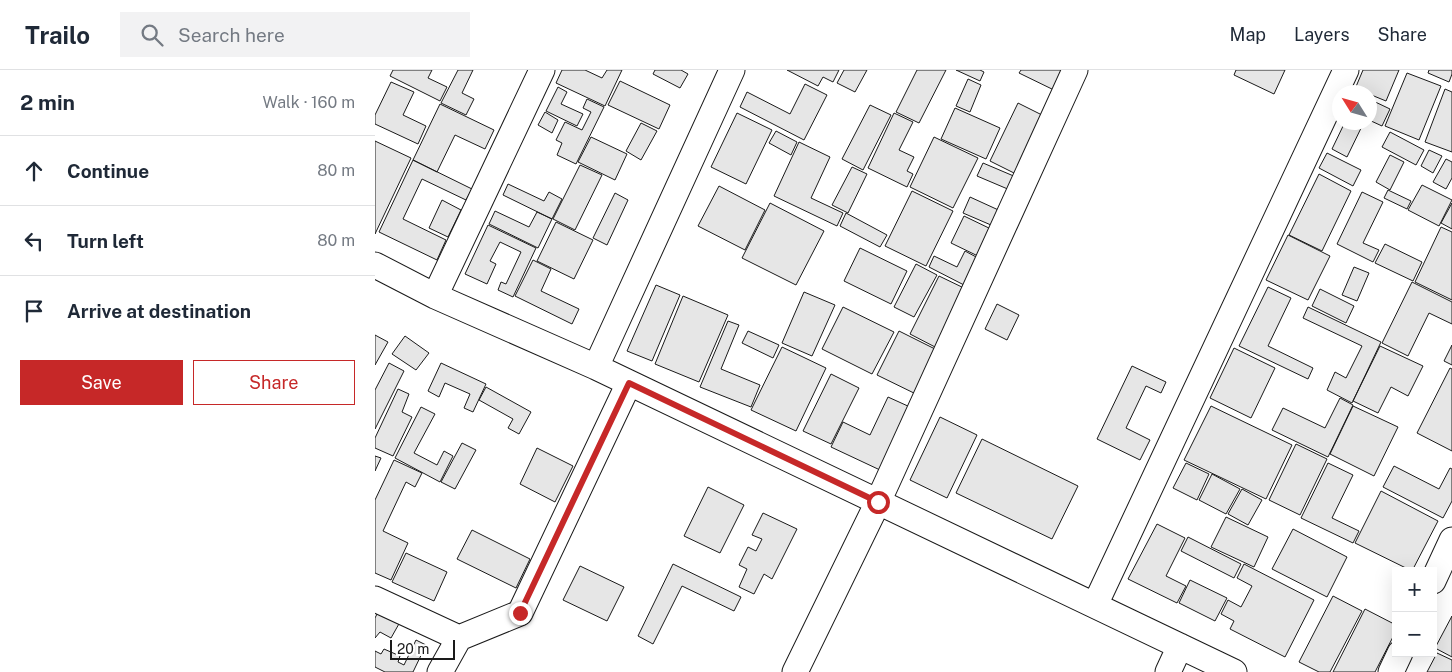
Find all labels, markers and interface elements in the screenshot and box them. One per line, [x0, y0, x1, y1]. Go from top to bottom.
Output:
search box [120, 12, 470, 57]
text: Trailo [25, 21, 90, 49]
icon: search [138, 21, 166, 49]
text: Search here [178, 24, 285, 46]
text: Map [1230, 24, 1266, 45]
text: Layers [1294, 24, 1350, 45]
text: Share [1378, 24, 1427, 45]
north arrow [1332, 85, 1377, 130]
text: 2 min [20, 90, 75, 115]
text: Walk · 160 m [263, 93, 355, 112]
icon: ahead [20, 157, 48, 185]
text: Continue [67, 160, 149, 182]
text: 80 m [317, 161, 355, 180]
icon: left [20, 227, 48, 255]
text: Turn left [67, 230, 144, 252]
text: 80 m [317, 231, 355, 250]
icon: arrive [20, 297, 48, 325]
text: Arrive at destination [67, 300, 251, 322]
button: Save [20, 360, 183, 405]
button: Share [193, 360, 355, 405]
route start [867, 491, 890, 514]
map controls [1392, 567, 1437, 657]
button: + [1392, 567, 1437, 612]
route end [509, 602, 532, 625]
button: − [1392, 612, 1437, 657]
scale bar [390, 637, 455, 660]
text: 20 m [397, 641, 429, 657]

